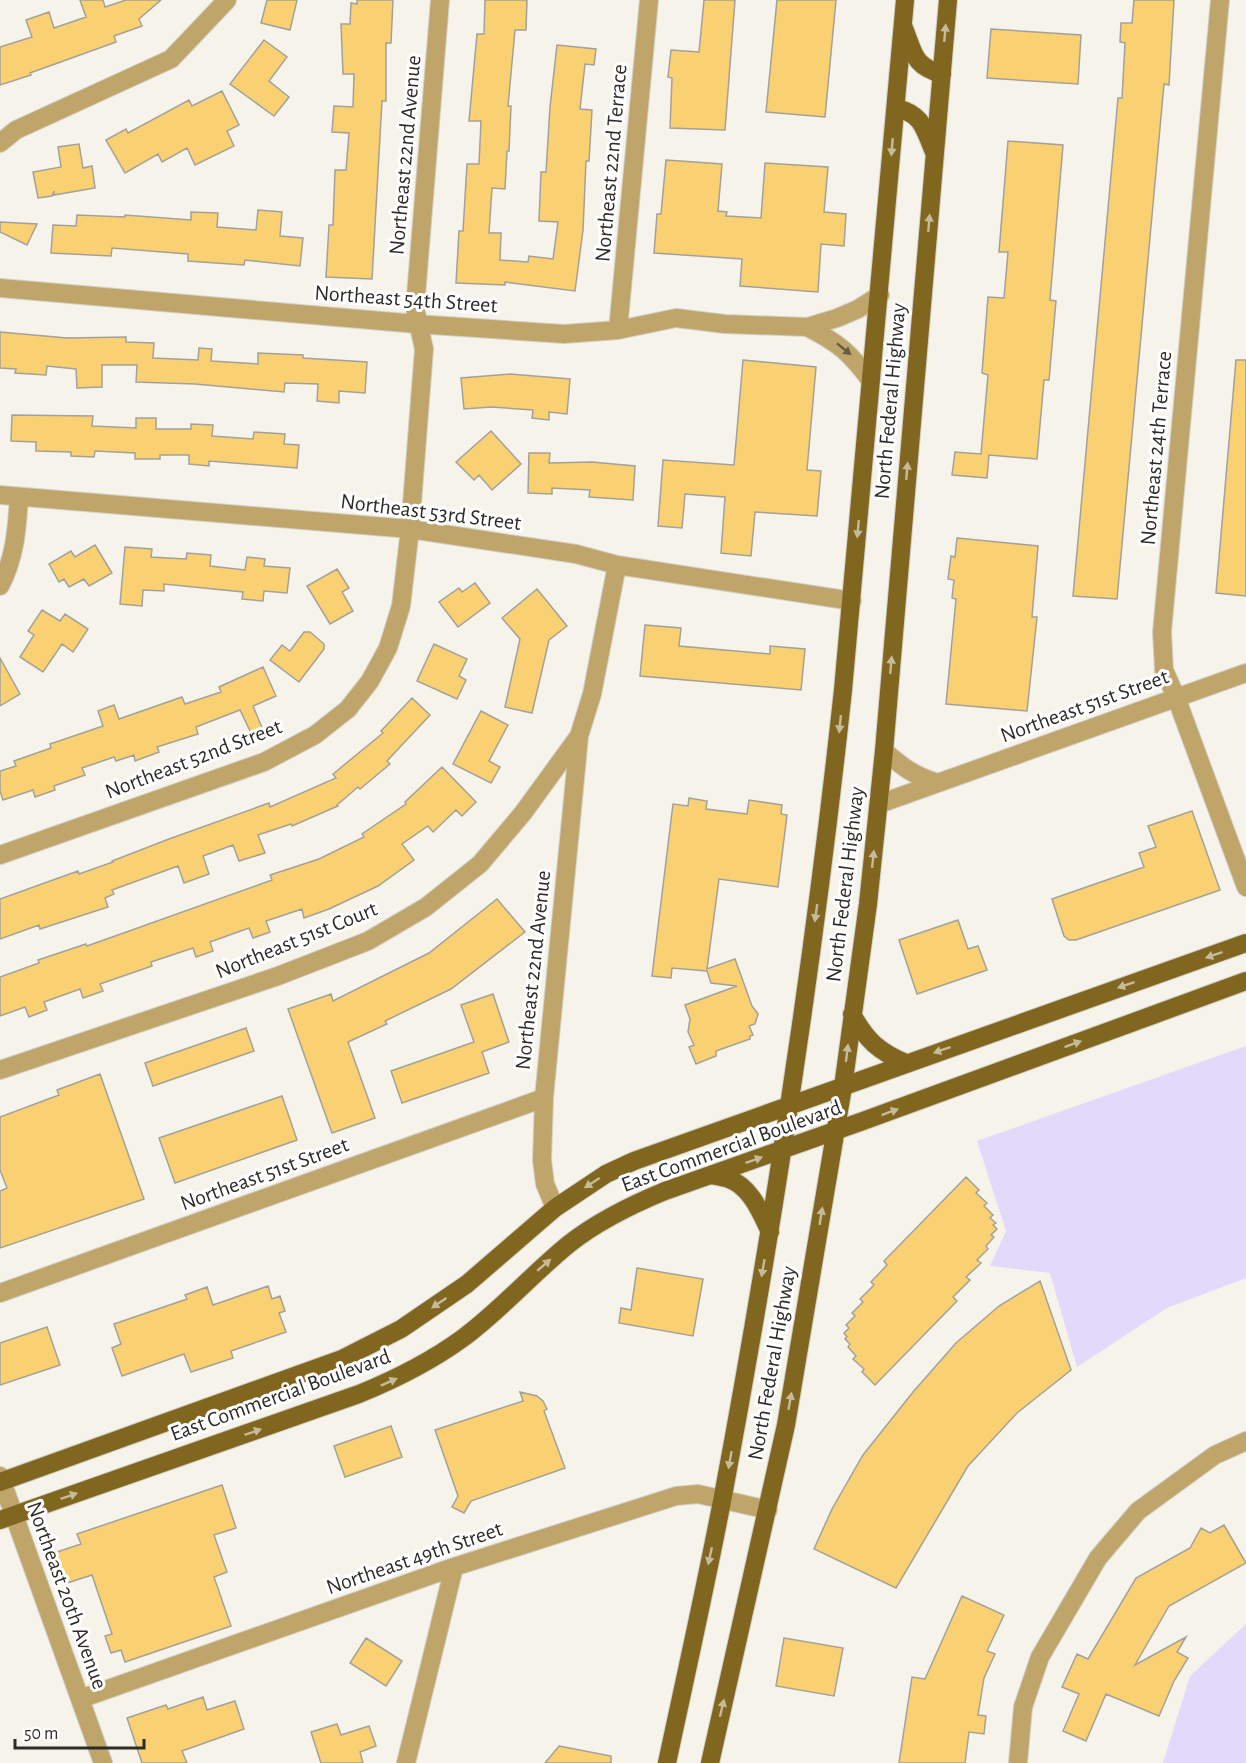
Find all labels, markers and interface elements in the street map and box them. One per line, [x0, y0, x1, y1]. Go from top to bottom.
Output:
one-way arrow [940, 23, 950, 42]
street label: Northeast 22nd Avenue [385, 54, 425, 256]
street label: Northeast 22nd Terrace [591, 63, 631, 263]
one-way arrow [887, 138, 897, 157]
one-way arrow [924, 214, 934, 233]
street label: Northeast 54th Street [314, 282, 498, 316]
street label: North Federal Highway [870, 302, 910, 500]
one-way arrow [836, 342, 851, 354]
street label: Northeast 24th Terrace [1137, 350, 1175, 546]
one-way arrow [902, 461, 912, 480]
street label: Northeast 53rd Street [339, 490, 523, 534]
one-way arrow [853, 520, 863, 539]
one-way arrow [886, 656, 896, 675]
street label: Northeast 51st Street [997, 665, 1171, 747]
one-way arrow [835, 714, 845, 733]
street label: Northeast 52nd Street [102, 715, 285, 803]
street label: North Federal Highway [822, 785, 868, 983]
one-way arrow [868, 850, 878, 869]
street label: Northeast 22nd Avenue [512, 869, 554, 1071]
street label: Northeast 51st Court [212, 897, 380, 982]
one-way arrow [811, 904, 820, 923]
one-way arrow [1205, 950, 1223, 960]
one-way arrow [1117, 981, 1135, 991]
one-way arrow [1064, 1039, 1082, 1049]
one-way arrow [843, 1043, 852, 1062]
one-way arrow [933, 1046, 951, 1056]
street label: East Commercial Boulevard [618, 1096, 844, 1196]
one-way arrow [881, 1106, 899, 1116]
street label: Northeast 51st Street [177, 1133, 351, 1215]
one-way arrow [745, 1154, 763, 1164]
one-way arrow [584, 1178, 601, 1189]
one-way arrow [817, 1206, 826, 1225]
one-way arrow [536, 1259, 551, 1272]
one-way arrow [759, 1259, 768, 1278]
street label: North Federal Highway [744, 1264, 800, 1462]
one-way arrow [432, 1297, 448, 1309]
street label: East Commercial Boulevard [167, 1345, 393, 1445]
one-way arrow [380, 1376, 398, 1386]
one-way arrow [786, 1392, 795, 1411]
one-way arrow [244, 1426, 262, 1436]
one-way arrow [725, 1451, 734, 1470]
one-way arrow [60, 1491, 78, 1501]
street label: Northeast 20th Avenue [23, 1499, 111, 1692]
street label: Northeast 49th Street [323, 1517, 505, 1598]
one-way arrow [705, 1547, 715, 1566]
one-way arrow [718, 1699, 728, 1717]
scale bar [15, 1712, 144, 1750]
text: 50 m [24, 1725, 58, 1743]

